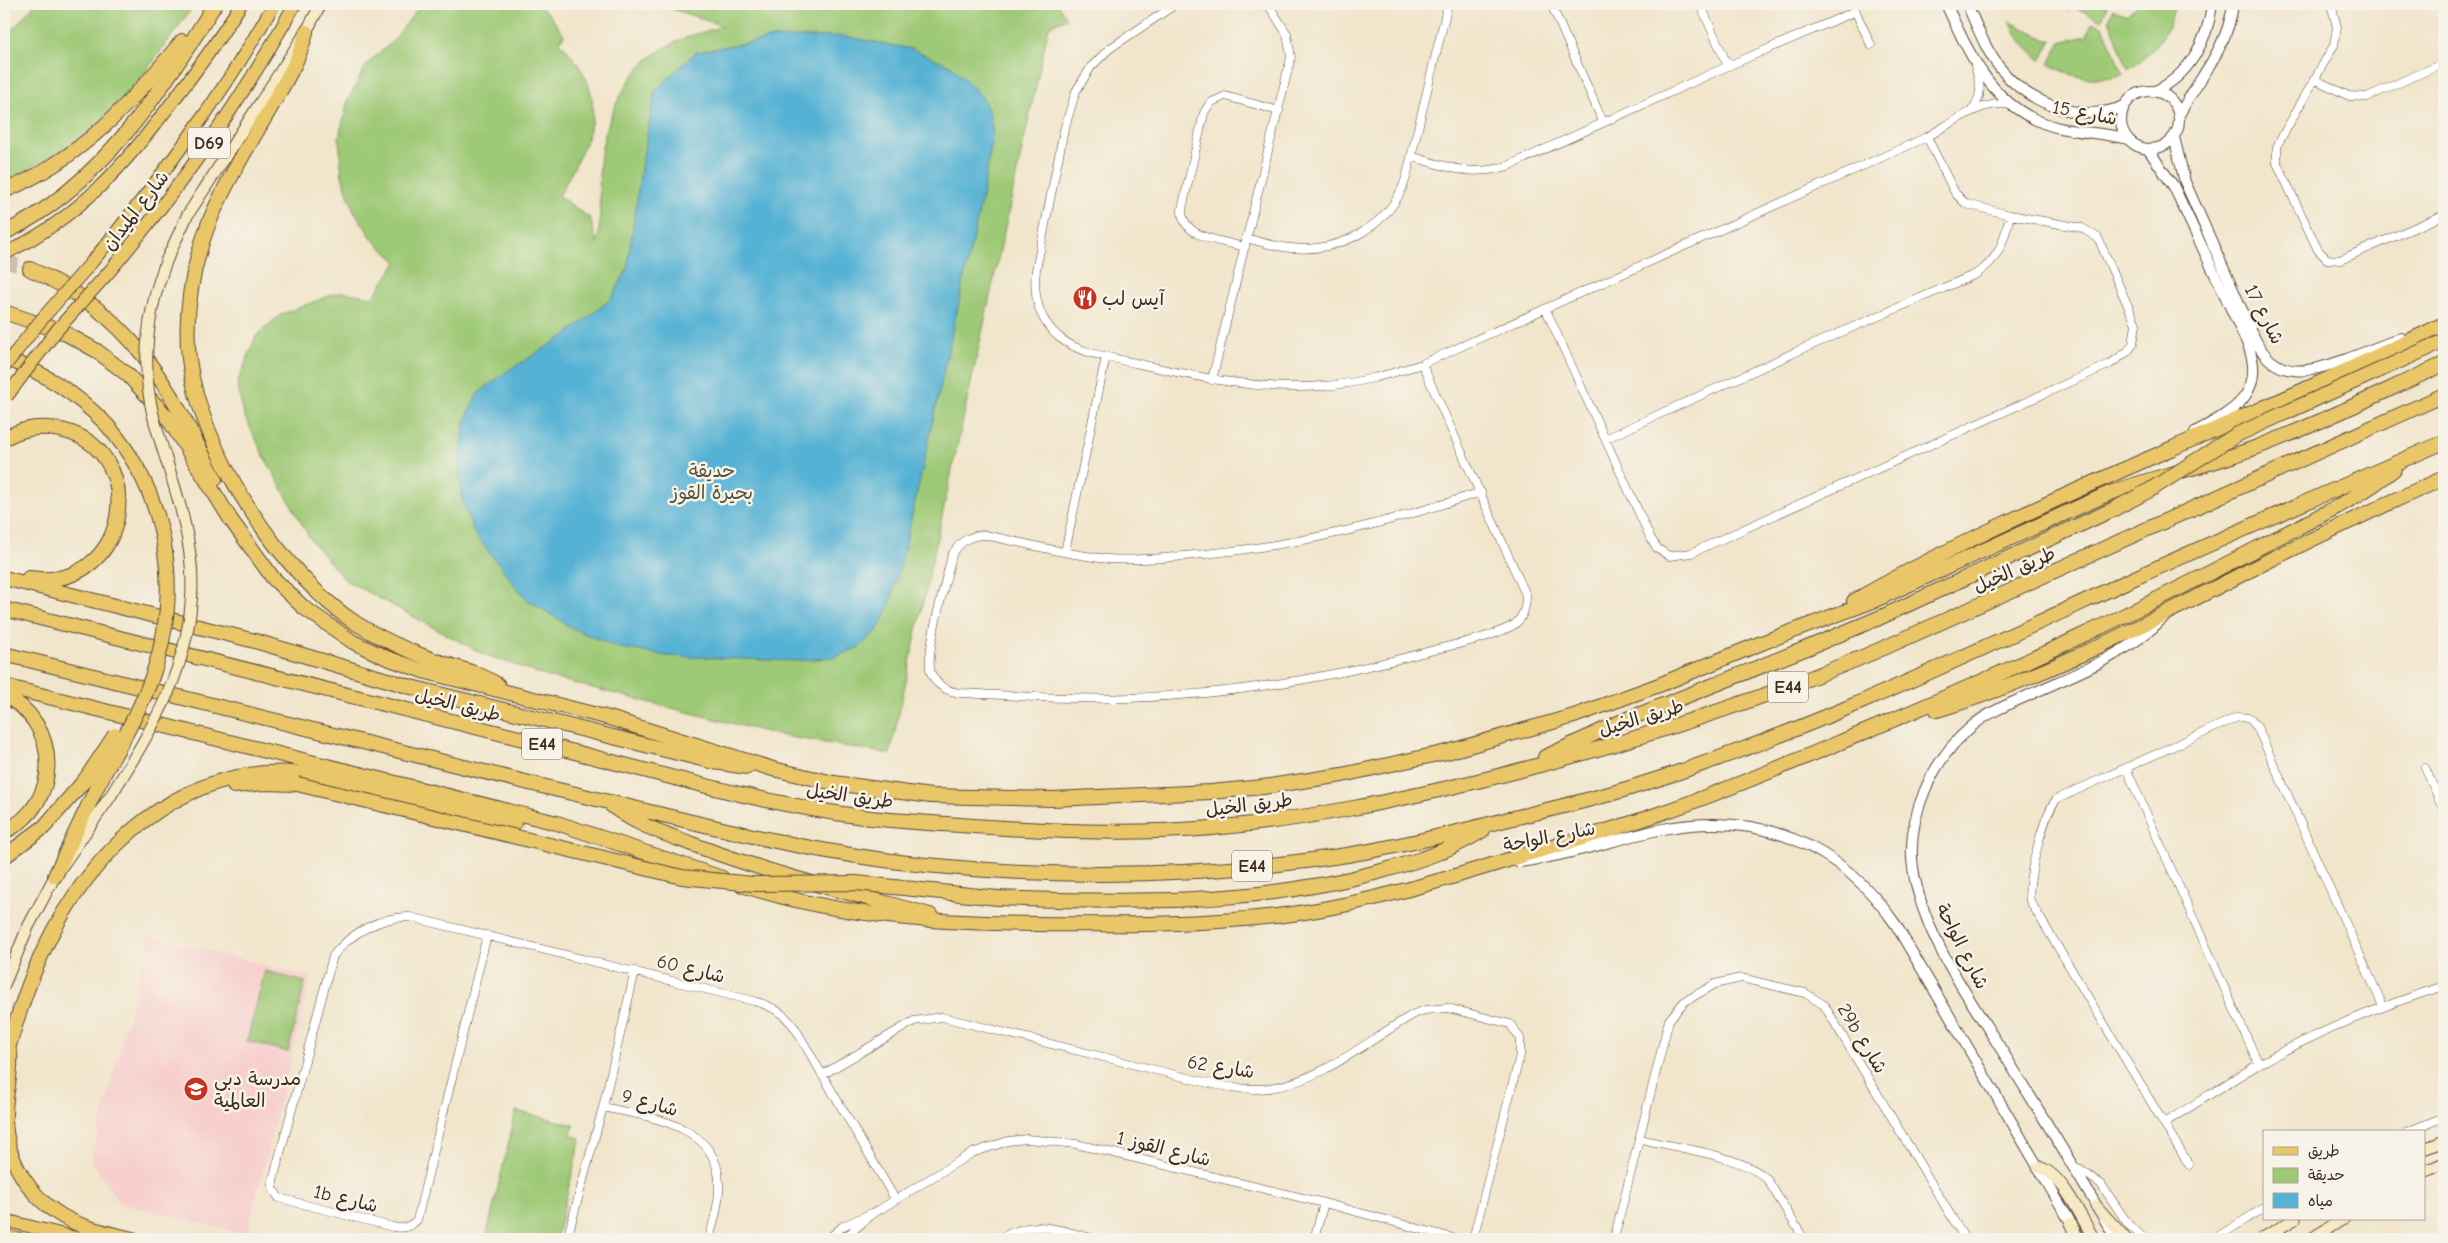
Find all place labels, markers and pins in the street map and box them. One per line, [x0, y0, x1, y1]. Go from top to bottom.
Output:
restaurant icon: آيس لب [1072, 285, 1098, 311]
place label: آيس لب [1102, 288, 1165, 310]
place label: مدرسة دبي العالمية [214, 1068, 301, 1112]
school or university icon: مدرسة دبي العالمية [183, 1076, 209, 1102]

